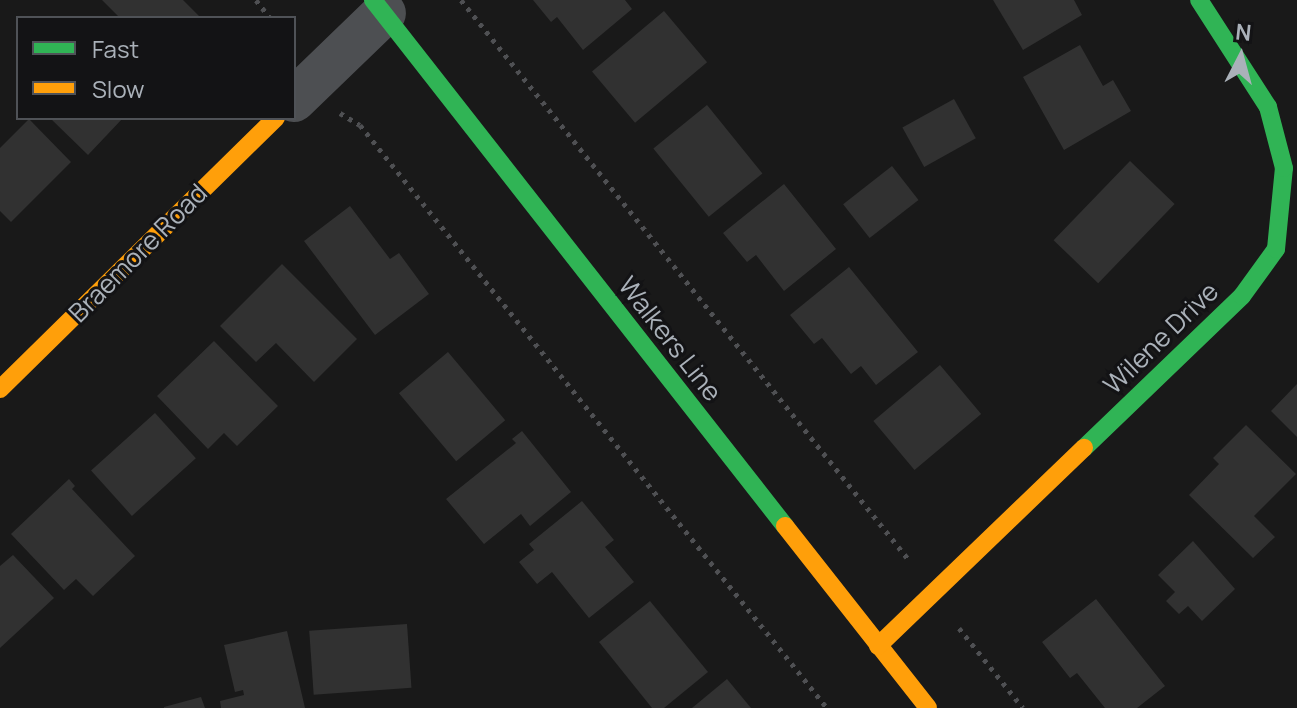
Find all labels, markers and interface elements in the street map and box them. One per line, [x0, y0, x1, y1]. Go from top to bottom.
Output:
legend [16, 16, 296, 120]
north arrow [1201, 16, 1281, 96]
text: N [1234, 16, 1253, 48]
text: Fast [92, 32, 139, 65]
text: Slow [92, 72, 145, 105]
street label: Braemore Road [62, 177, 214, 329]
street label: Walkers Line [612, 271, 728, 407]
street label: Wilene Drive [1097, 276, 1225, 400]

